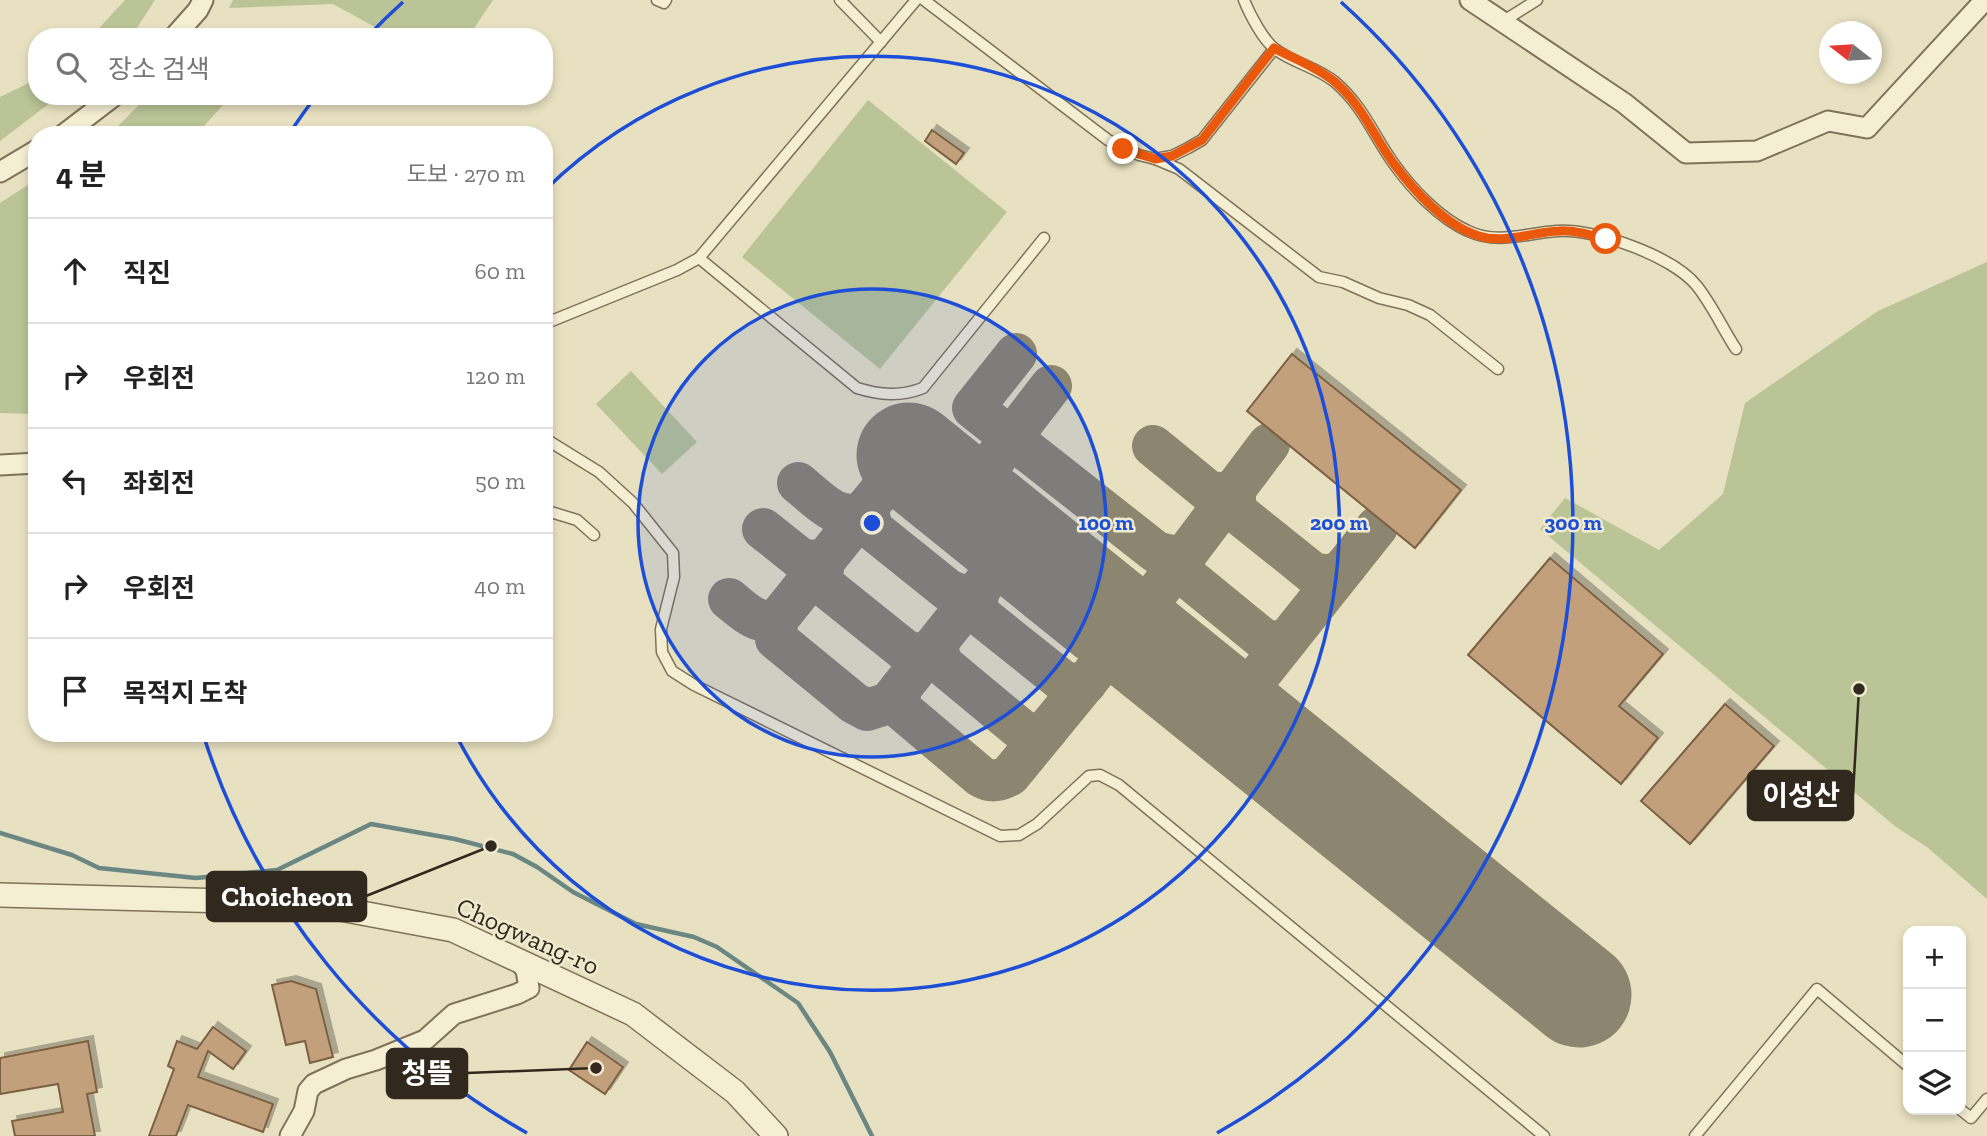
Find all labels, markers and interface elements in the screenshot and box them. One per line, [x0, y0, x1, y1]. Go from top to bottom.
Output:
north arrow [1819, 21, 1882, 84]
search box [28, 28, 553, 105]
icon: search [52, 48, 90, 86]
text: 장소 검색 [108, 53, 210, 85]
route end [1107, 133, 1138, 164]
text: 4 분 [56, 157, 106, 193]
text: 도보 · 270 m [406, 160, 525, 188]
route start [1590, 223, 1621, 254]
icon: ahead [56, 252, 94, 290]
text: 직진 [123, 257, 171, 289]
text: 60 m [474, 257, 525, 285]
icon: right [56, 357, 94, 395]
text: 우회전 [123, 362, 195, 394]
text: 120 m [466, 362, 525, 390]
icon: left [56, 462, 94, 500]
text: 좌회전 [123, 467, 195, 499]
text: 50 m [475, 467, 525, 495]
text: 100 m [1079, 510, 1134, 535]
text: 200 m [1310, 510, 1368, 535]
text: 300 m [1544, 510, 1602, 535]
centre of rings [860, 511, 884, 535]
icon: right [56, 567, 94, 605]
text: 우회전 [123, 572, 195, 604]
text: 40 m [474, 572, 525, 600]
icon: arrive [56, 672, 94, 710]
text: 목적지 도착 [123, 677, 247, 709]
callout: 이성산 [1748, 771, 1853, 820]
text: 이성산 [1762, 779, 1840, 812]
callout: Choicheon [207, 872, 366, 921]
text: Choicheon [221, 880, 353, 913]
street label: Chogwang-ro [452, 890, 604, 982]
map controls [1903, 926, 1966, 1115]
button: + [1903, 926, 1966, 989]
button: − [1903, 989, 1966, 1052]
callout: 청뜰 [387, 1049, 467, 1098]
button: layers [1903, 1052, 1966, 1115]
text: 청뜰 [401, 1057, 453, 1090]

